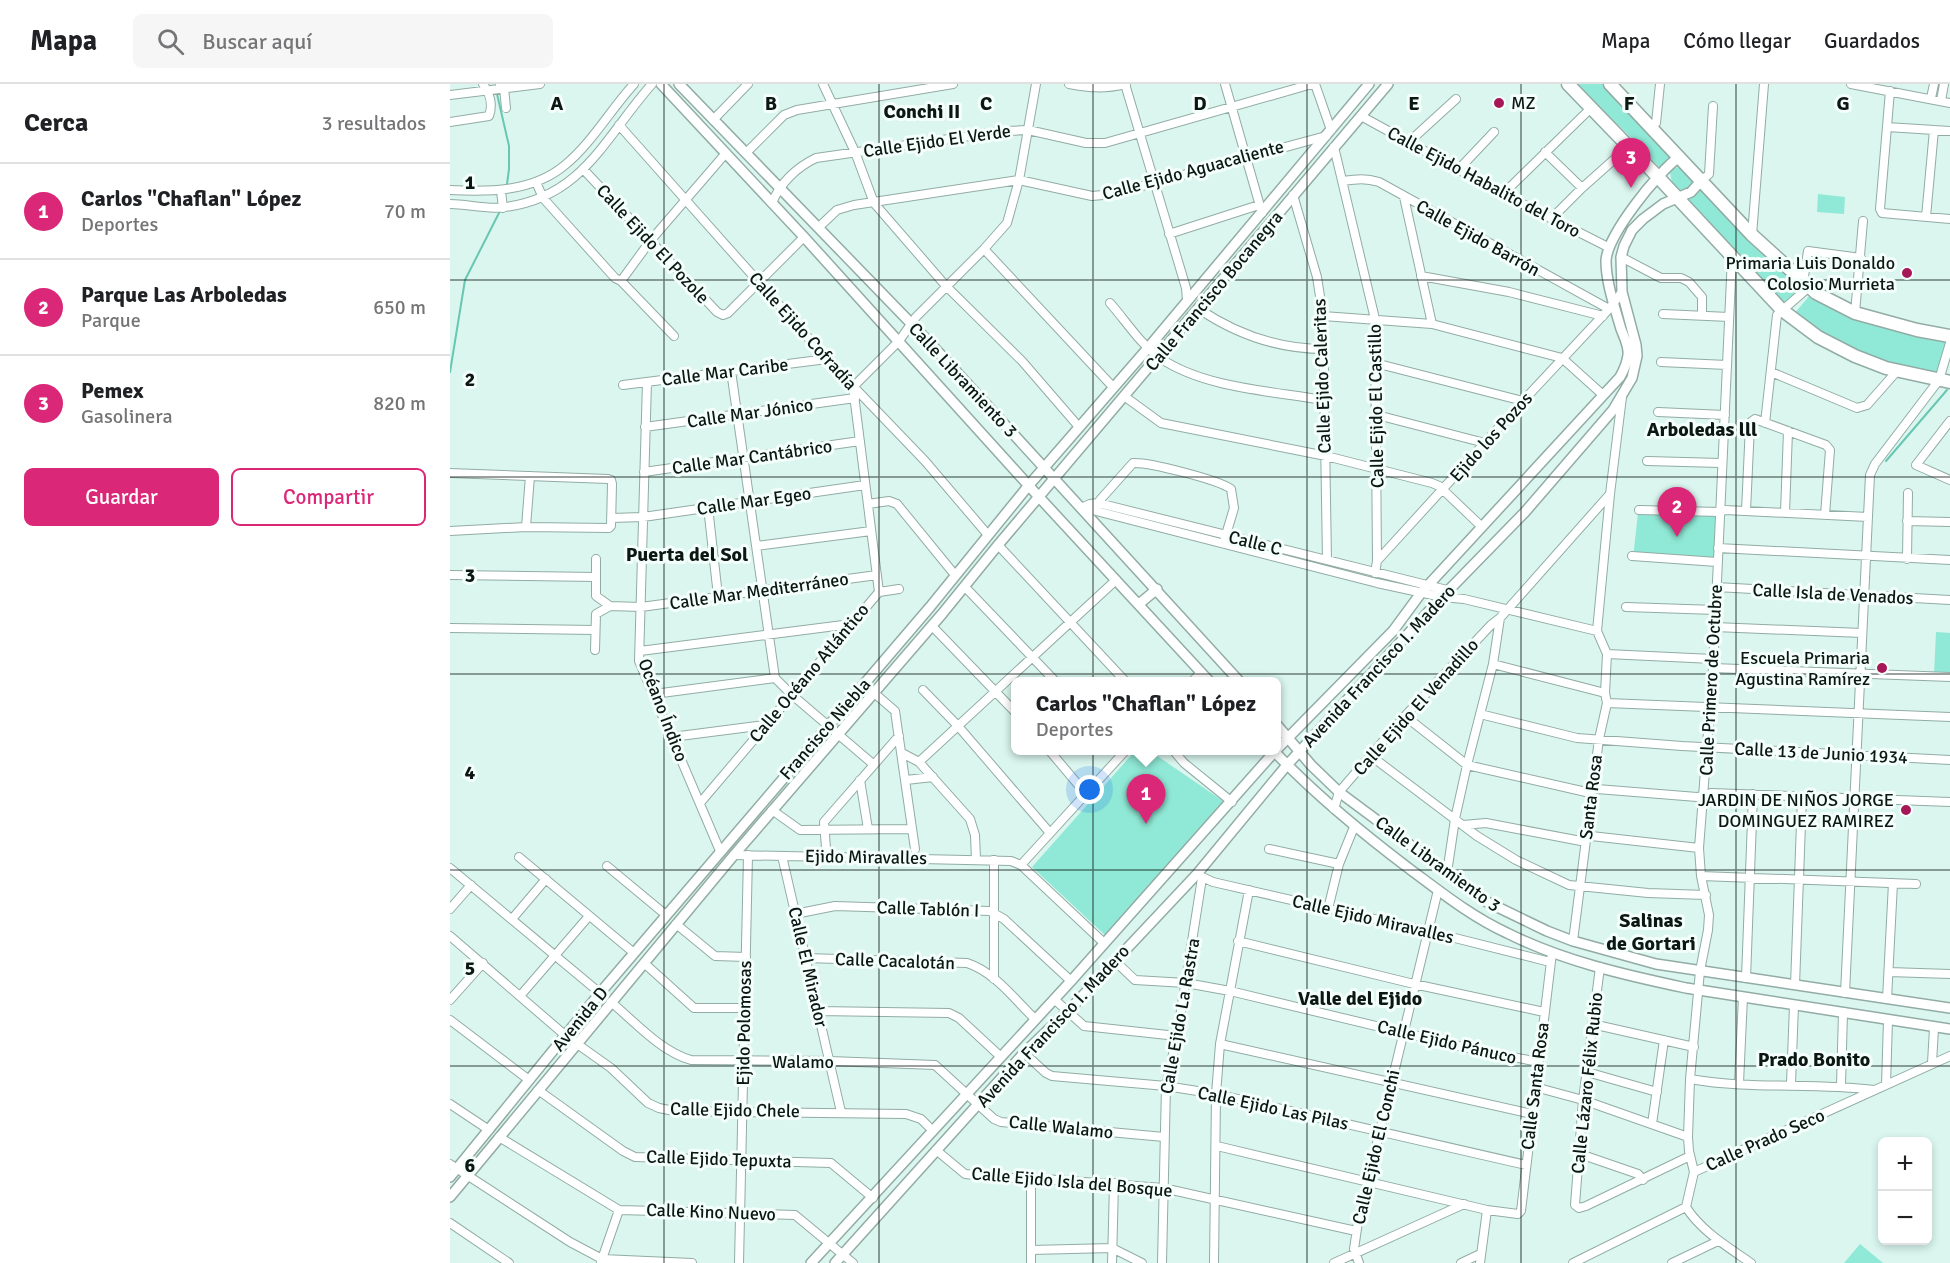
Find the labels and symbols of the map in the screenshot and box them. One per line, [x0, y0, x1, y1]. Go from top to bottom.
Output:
text: A [551, 91, 564, 116]
text: B [765, 91, 777, 116]
text: C [980, 91, 992, 116]
text: D [1193, 91, 1207, 116]
text: E [1408, 91, 1420, 116]
text: F [1624, 91, 1635, 116]
text: G [1836, 91, 1850, 116]
place label: MZ [1511, 92, 1536, 114]
marker: MZ [1492, 96, 1506, 110]
district label: Conchi II [884, 99, 960, 124]
street label: Calle Ejido El Verde [862, 120, 1012, 162]
street label: Calle Ejido Habalito del Toro [1384, 122, 1584, 242]
street label: Calle Ejido Aguacaliente [1100, 135, 1286, 205]
pin: 3 [1612, 138, 1650, 188]
text: 1 [465, 170, 476, 195]
street label: Calle Ejido El Pozole [592, 180, 714, 308]
street label: Calle Ejido Barrón [1412, 195, 1544, 281]
street label: Calle Francisco Bocanegra [1141, 206, 1287, 376]
place label: Primaria Luis Donaldo Colosio Murrieta [1725, 252, 1895, 295]
marker: Primaria Luis Donaldo Colosio Murrieta [1900, 266, 1914, 280]
street label: Calle Ejido Cofradía [744, 267, 862, 395]
street label: Calle Ejido Caleritas [1308, 298, 1336, 454]
street label: Calle Libramiento 3 [904, 318, 1022, 442]
street label: Calle Ejido El Castillo [1364, 324, 1388, 488]
street label: Calle Mar Caribe [660, 353, 790, 391]
text: 2 [465, 367, 475, 392]
street label: Ejido los Pozos [1445, 388, 1537, 486]
street label: Calle Mar Jónico [686, 393, 814, 433]
district label: Arboledas lll [1647, 417, 1757, 442]
street label: Calle Mar Cantábrico [671, 435, 833, 479]
street label: Calle Mar Egeo [695, 482, 813, 520]
pin: 2 [1658, 488, 1696, 537]
street label: Calle C [1226, 526, 1284, 560]
district label: Puerta del Sol [626, 542, 748, 567]
text: 3 [465, 563, 475, 588]
street label: Calle Mar Mediterráneo [668, 568, 850, 614]
street label: Calle Isla de Venados [1752, 579, 1914, 609]
street label: Avenida Francisco I. Madero [1298, 580, 1460, 752]
street label: Calle Primero de Octubre [1695, 584, 1727, 776]
street label: Calle Océano Atlántico [744, 599, 874, 747]
street label: Calle Ejido El Venadillo [1349, 634, 1483, 780]
place label: Escuela Primaria Agustina Ramírez [1735, 647, 1870, 690]
street label: Océano Índico [633, 655, 693, 765]
marker: Escuela Primaria Agustina Ramírez [1875, 661, 1889, 675]
street label: Francisco Niebla [775, 674, 875, 784]
street label: Calle 13 de Junio 1934 [1734, 737, 1909, 769]
street label: Santa Rosa [1575, 753, 1607, 841]
text: 4 [465, 760, 476, 785]
pin: 1 [1126, 774, 1166, 824]
your location [1075, 775, 1104, 804]
place label: JARDIN DE NIÑOS JORGE DOMINGUEZ RAMIREZ [1698, 789, 1894, 832]
marker: JARDIN DE NIÑOS JORGE DOMINGUEZ RAMIREZ [1899, 803, 1913, 817]
street label: Calle Libramiento 3 [1371, 811, 1505, 917]
street label: Ejido Miravalles [805, 845, 927, 869]
street label: Calle Ejido Miravalles [1290, 890, 1456, 948]
street label: Calle Tablón I [876, 896, 980, 922]
street label: Calle El Mirador [783, 905, 833, 1030]
district label: Salinas de Gortari [1606, 908, 1696, 956]
street label: Calle Ejido La Rastra [1155, 936, 1205, 1096]
street label: Avenida Francisco I. Madero [972, 940, 1134, 1112]
street label: Calle Cacalotán [835, 948, 955, 974]
text: 5 [465, 956, 475, 981]
street label: Ejido Polomosas [732, 960, 756, 1086]
street label: Avenida D [547, 982, 613, 1056]
district label: Valle del Ejido [1298, 986, 1422, 1011]
street label: Calle Lázaro Félix Rubio [1567, 991, 1607, 1175]
street label: Calle Ejido Pánuco [1375, 1015, 1519, 1069]
street label: Calle Santa Rosa [1516, 1021, 1554, 1151]
district label: Prado Bonito [1758, 1047, 1870, 1072]
street label: Walamo [772, 1051, 834, 1073]
street label: Calle Ejido El Conchi [1347, 1067, 1405, 1227]
street label: Calle Ejido Las Pilas [1196, 1081, 1351, 1135]
street label: Calle Ejido Chele [670, 1098, 800, 1122]
street label: Calle Prado Seco [1702, 1104, 1828, 1176]
street label: Calle Walamo [1008, 1111, 1114, 1143]
street label: Calle Ejido Tepuxta [646, 1145, 792, 1173]
text: 6 [465, 1153, 476, 1178]
street label: Calle Ejido Isla del Bosque [971, 1162, 1173, 1202]
street label: Calle Kino Nuevo [646, 1199, 776, 1225]

